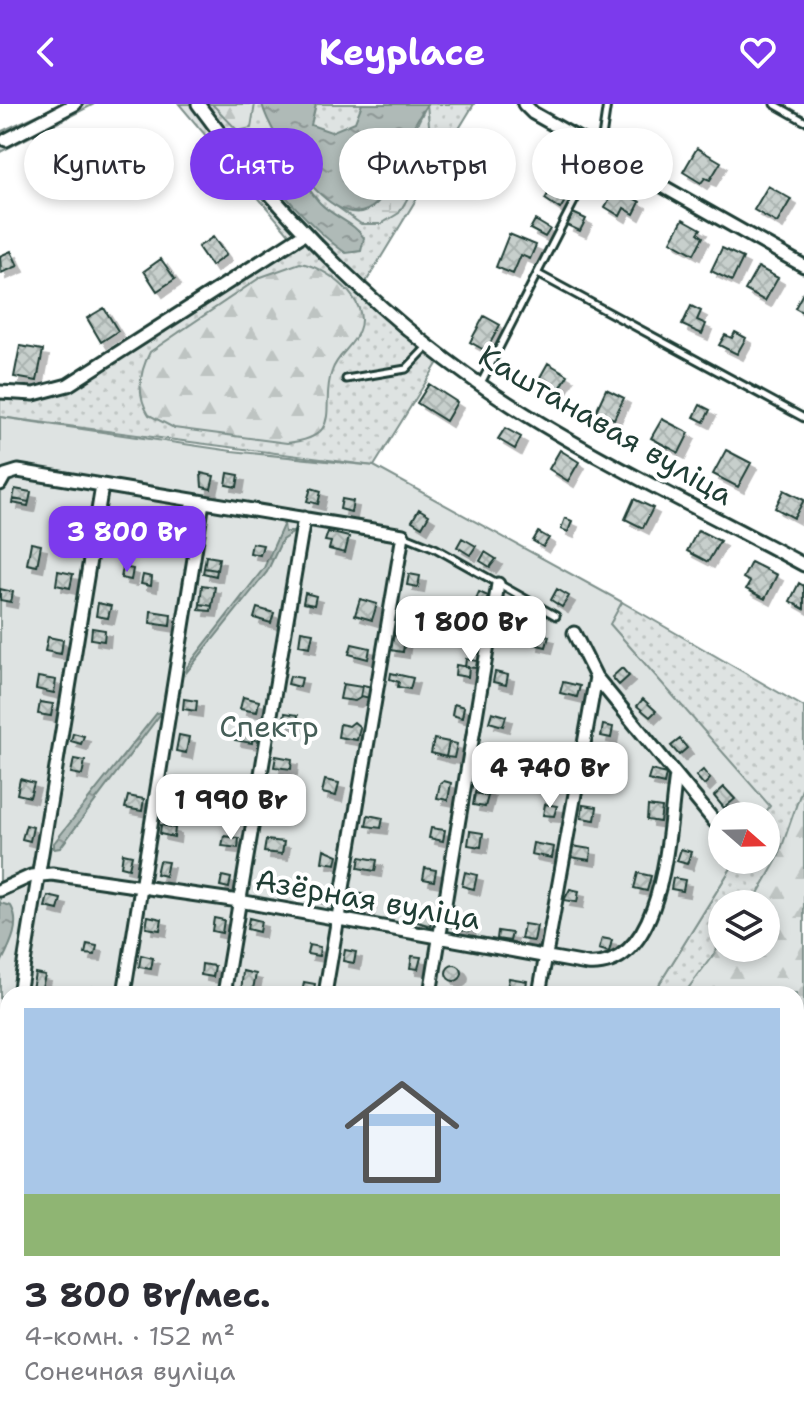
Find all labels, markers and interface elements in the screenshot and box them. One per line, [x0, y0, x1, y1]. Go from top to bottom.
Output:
text: Keyplace [319, 28, 485, 77]
icon: back [24, 30, 68, 74]
icon: heart [736, 30, 780, 74]
chip: Купить [24, 128, 174, 200]
chip: Снять [190, 128, 323, 200]
chip: Фильтры [339, 128, 516, 200]
chip: Новое [532, 128, 673, 200]
street label: Каштанавая вуліца [471, 335, 741, 515]
pin: 3 800 Br [44, 506, 210, 574]
text: 3 800 Br [67, 514, 187, 549]
pin: 1 800 Br [388, 596, 554, 664]
text: 1 800 Br [414, 604, 528, 639]
park label: Спектр [219, 706, 319, 747]
pin: 4 740 Br [467, 742, 633, 810]
text: 4 740 Br [490, 750, 610, 785]
pin: 1 990 Br [148, 774, 314, 842]
text: 1 990 Br [174, 782, 288, 817]
north arrow [708, 802, 780, 874]
map controls [708, 802, 780, 962]
street label: Азёрная вуліца [252, 859, 484, 939]
button: layers [708, 890, 780, 962]
icon: home [330, 1060, 474, 1204]
text: 3 800 Br/мес. [24, 1272, 270, 1318]
text: 4-комн. · 152 m² [24, 1318, 235, 1353]
text: Сонечная вуліца [24, 1353, 235, 1388]

